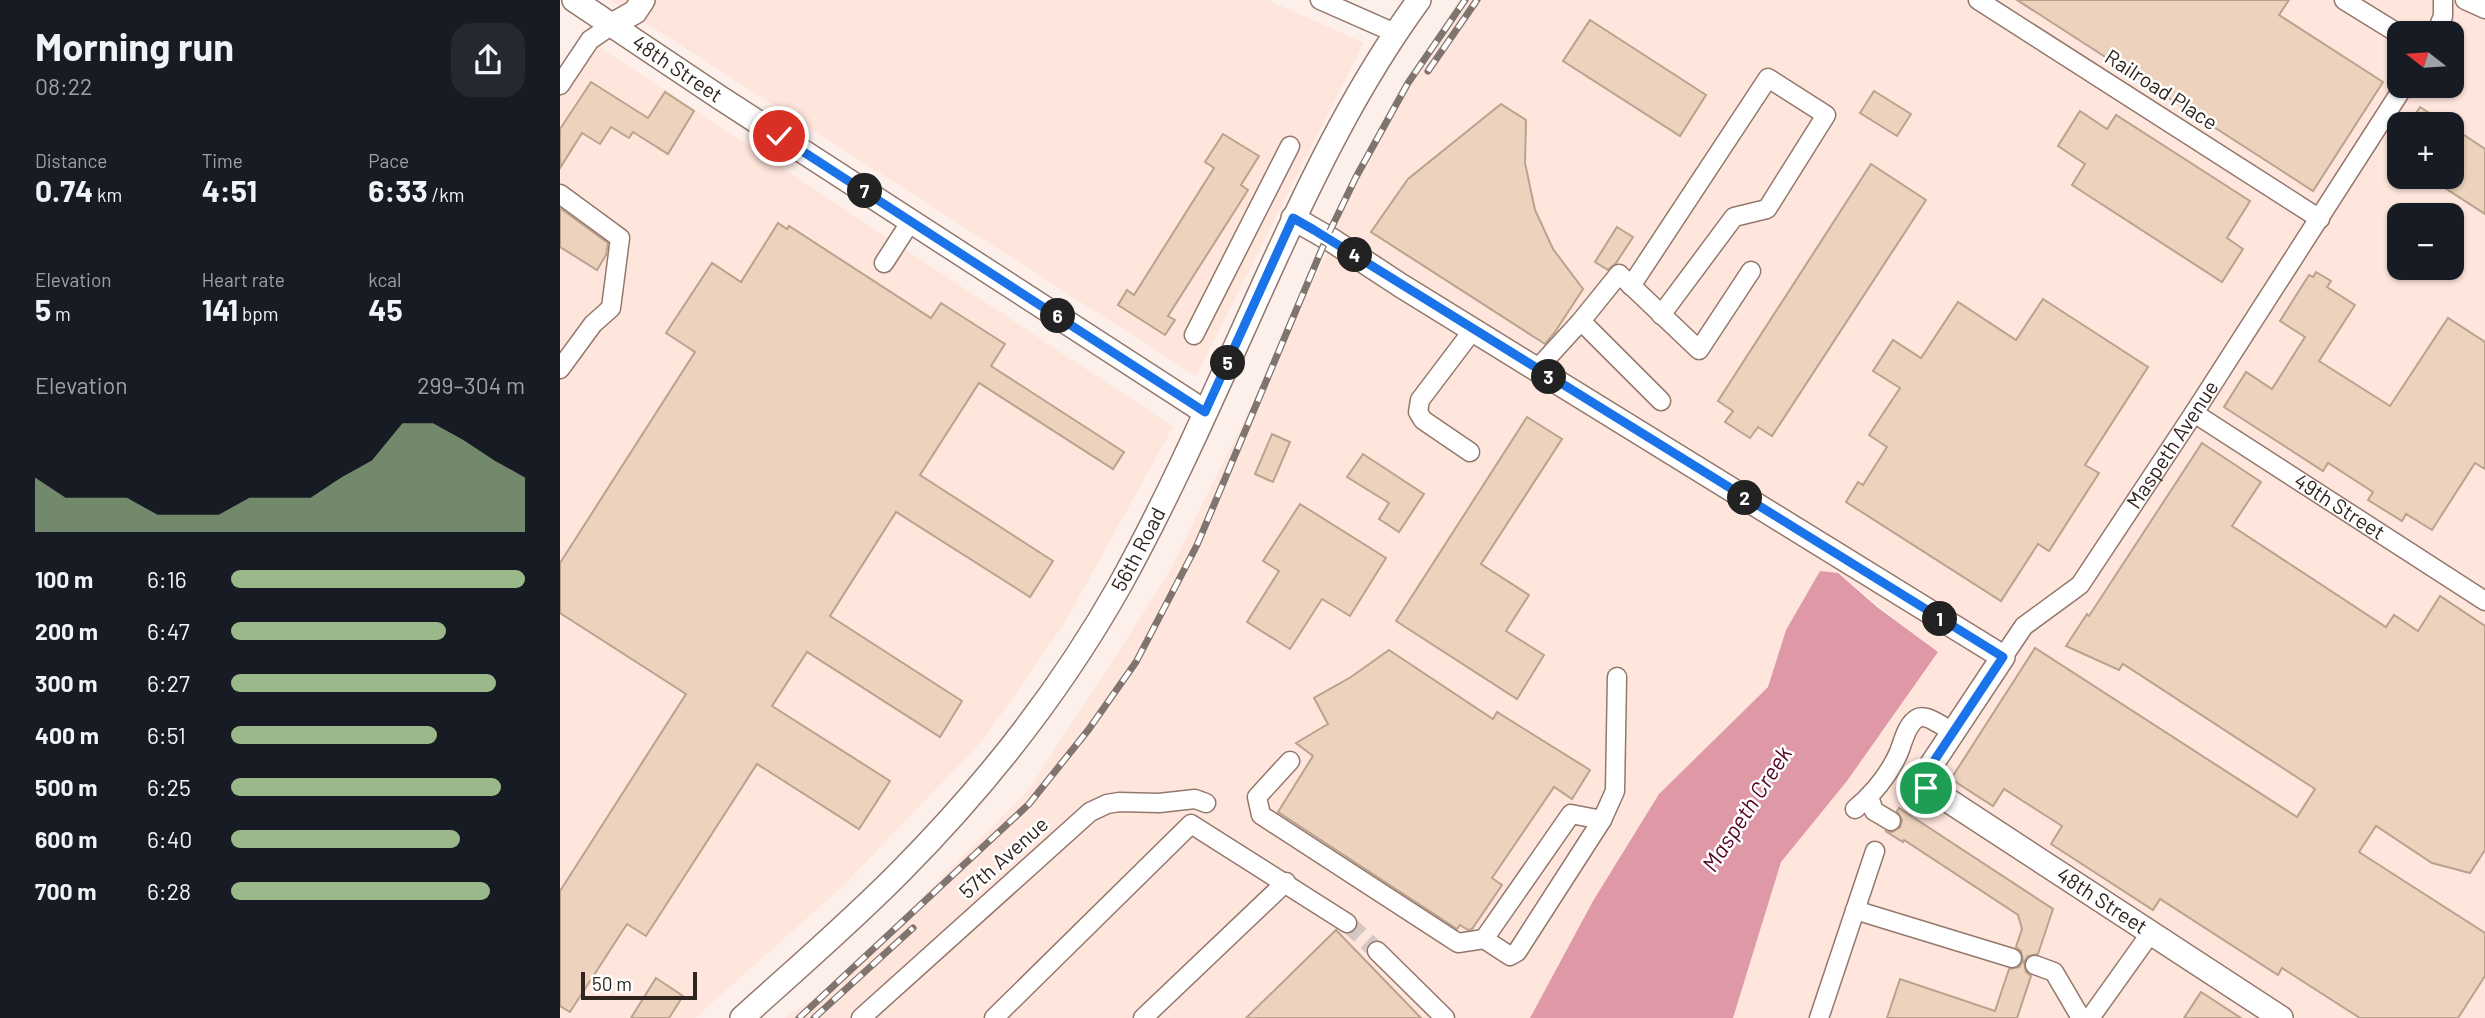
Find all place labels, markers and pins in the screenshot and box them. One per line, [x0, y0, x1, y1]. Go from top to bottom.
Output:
pin [749, 106, 809, 166]
pin: 7 [848, 174, 882, 208]
pin: 4 [1338, 238, 1372, 272]
pin: 6 [1040, 298, 1076, 334]
pin: 5 [1210, 346, 1246, 380]
pin: 3 [1532, 360, 1566, 394]
pin: 2 [1728, 480, 1762, 516]
pin: 1 [1922, 602, 1958, 636]
pin [1896, 758, 1956, 818]

